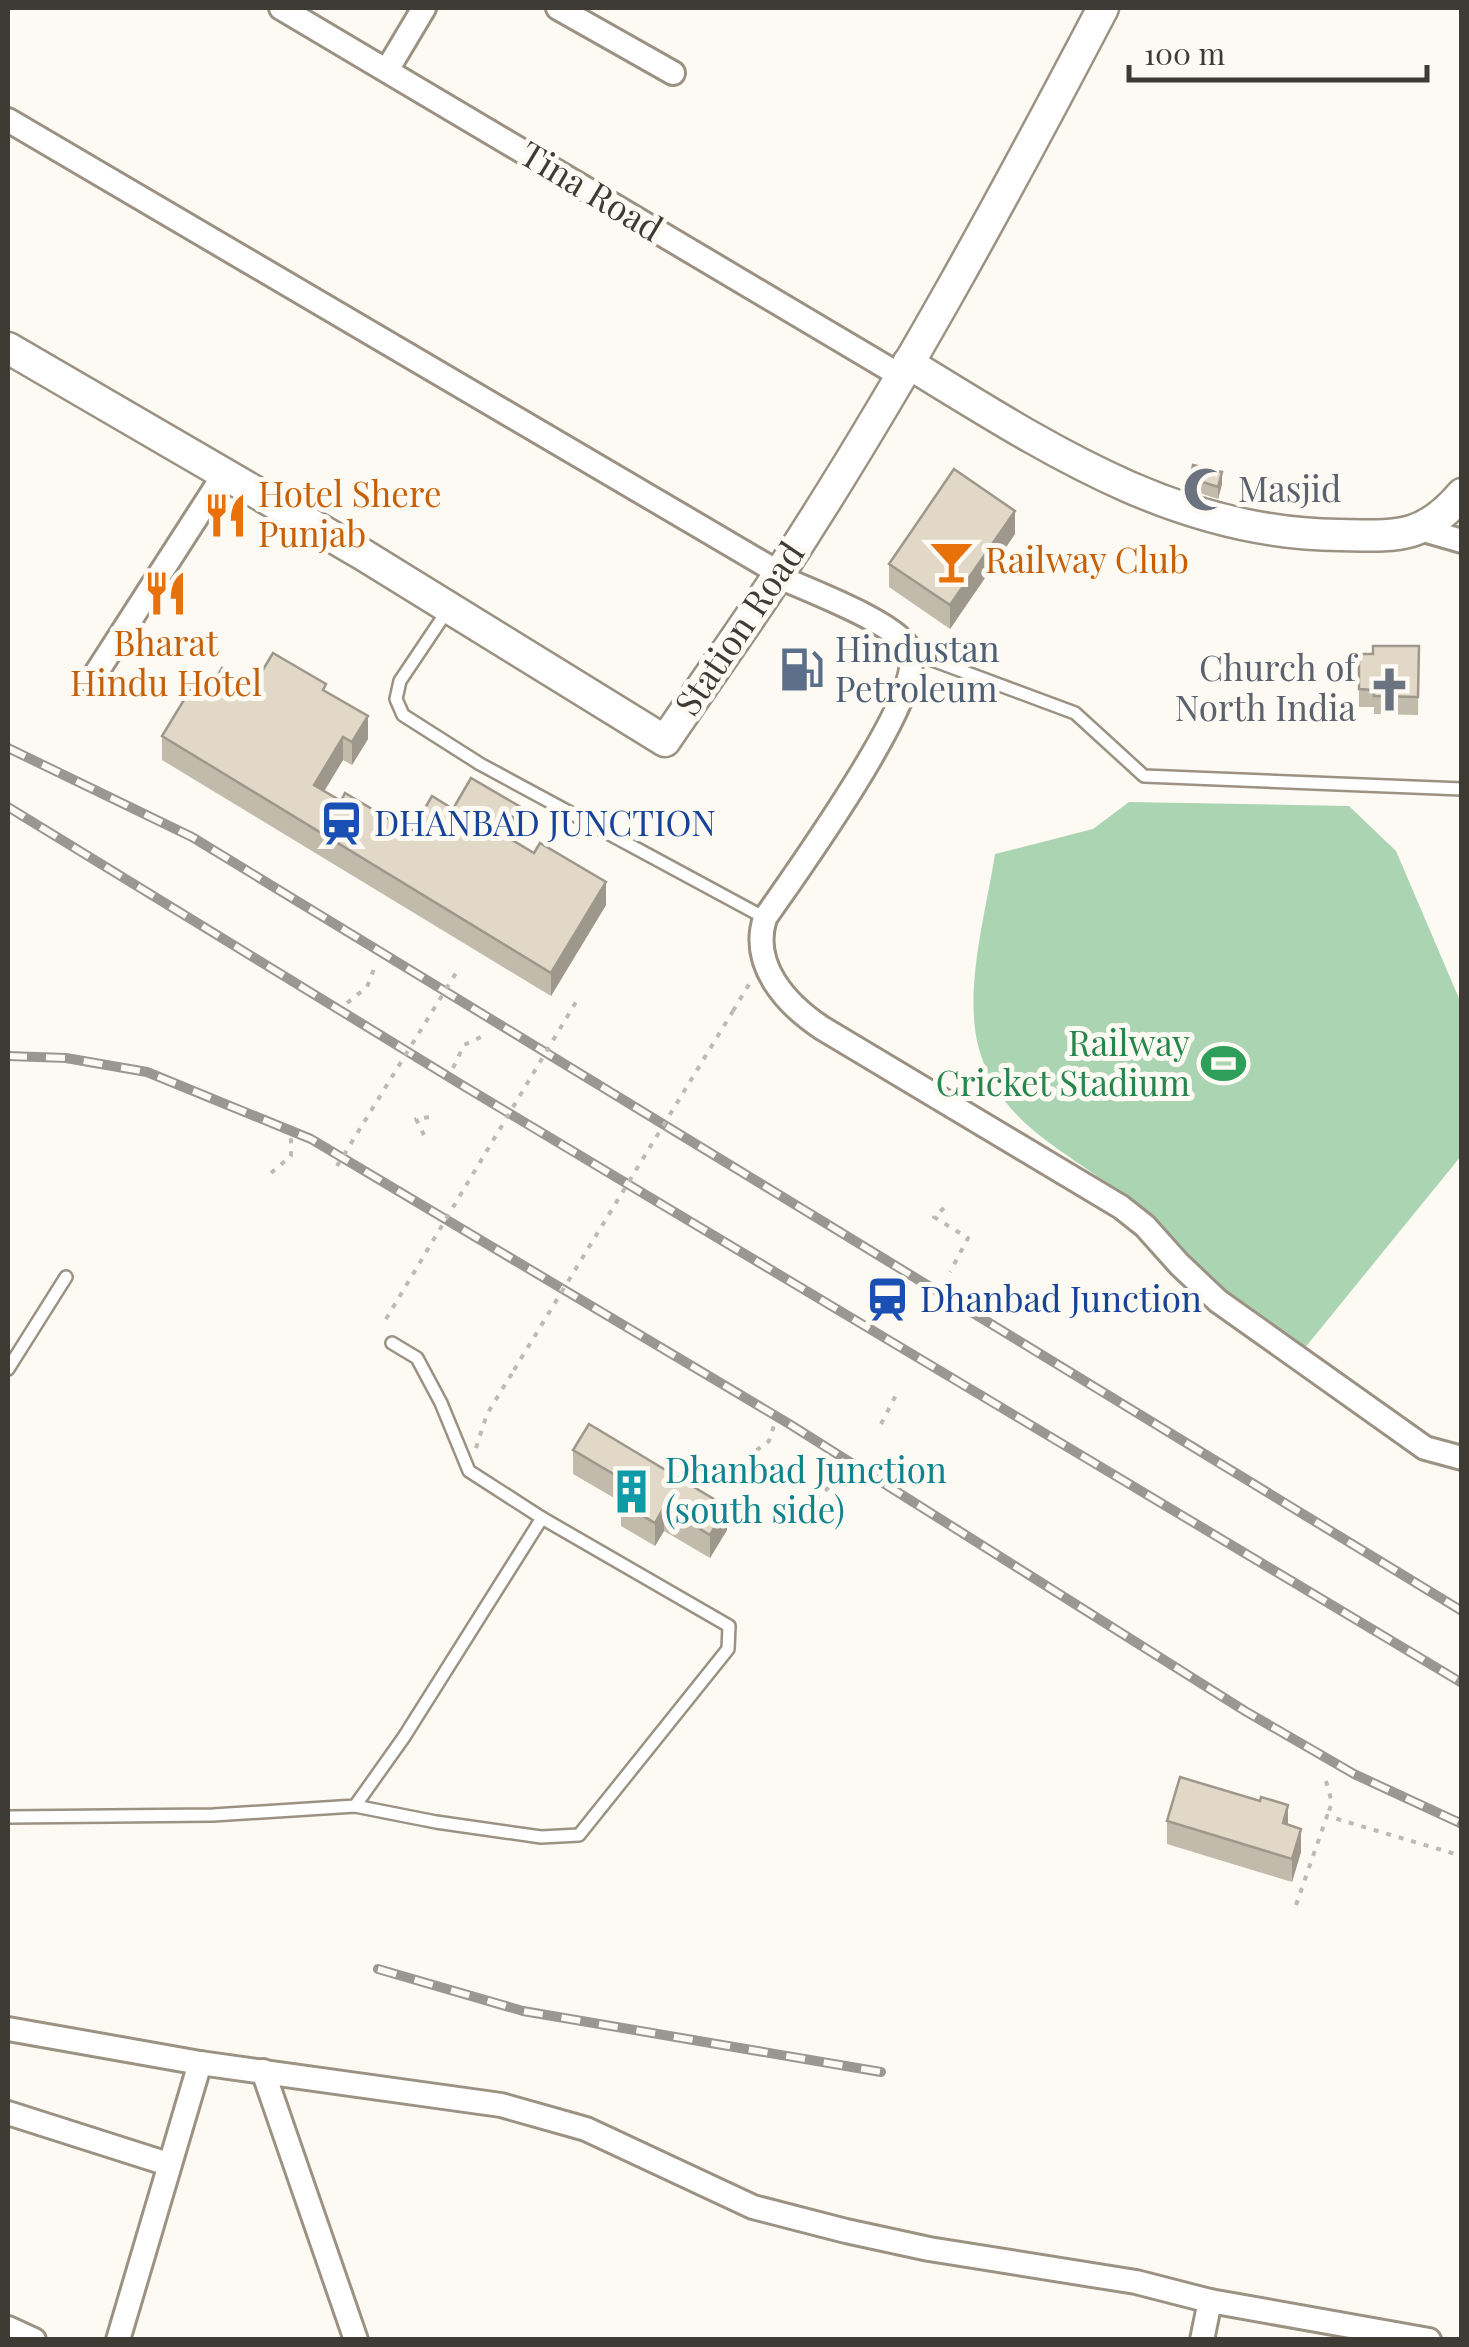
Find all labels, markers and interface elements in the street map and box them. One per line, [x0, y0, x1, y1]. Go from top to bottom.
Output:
scale bar [1129, 20, 1426, 82]
text: 100 m [1144, 33, 1226, 73]
street label: Tina Road [512, 129, 672, 251]
place label: Masjid [1238, 464, 1341, 511]
mosque icon: Masjid [1181, 466, 1229, 514]
place label: Hotel Shere Punjab [258, 469, 442, 556]
restaurant icon: Hotel Shere Punjab [201, 491, 249, 539]
street label: Station Road [663, 532, 813, 724]
place label: Railway Club [985, 535, 1189, 582]
bar icon: Railway Club [928, 537, 976, 585]
restaurant icon: Bharat Hindu Hotel [142, 570, 190, 618]
place label: Bharat Hindu Hotel [70, 618, 262, 705]
place label: Hindustan Petroleum [835, 624, 1000, 711]
place label: Church of North India [1175, 643, 1358, 730]
fuel station icon: Hindustan Petroleum [778, 646, 826, 694]
church icon: Church of North India [1365, 665, 1413, 713]
place label: DHANBAD JUNCTION [374, 798, 716, 845]
station icon: DHANBAD JUNCTION [317, 800, 365, 848]
place label: Railway Cricket Stadium [936, 1018, 1190, 1105]
sports icon: Railway Cricket Stadium [1199, 1040, 1247, 1088]
place label: Dhanbad Junction [920, 1274, 1202, 1321]
station icon: Dhanbad Junction [863, 1276, 911, 1324]
place label: Dhanbad Junction (south side) [665, 1445, 947, 1532]
building icon: Dhanbad Junction (south side) [608, 1467, 656, 1515]

